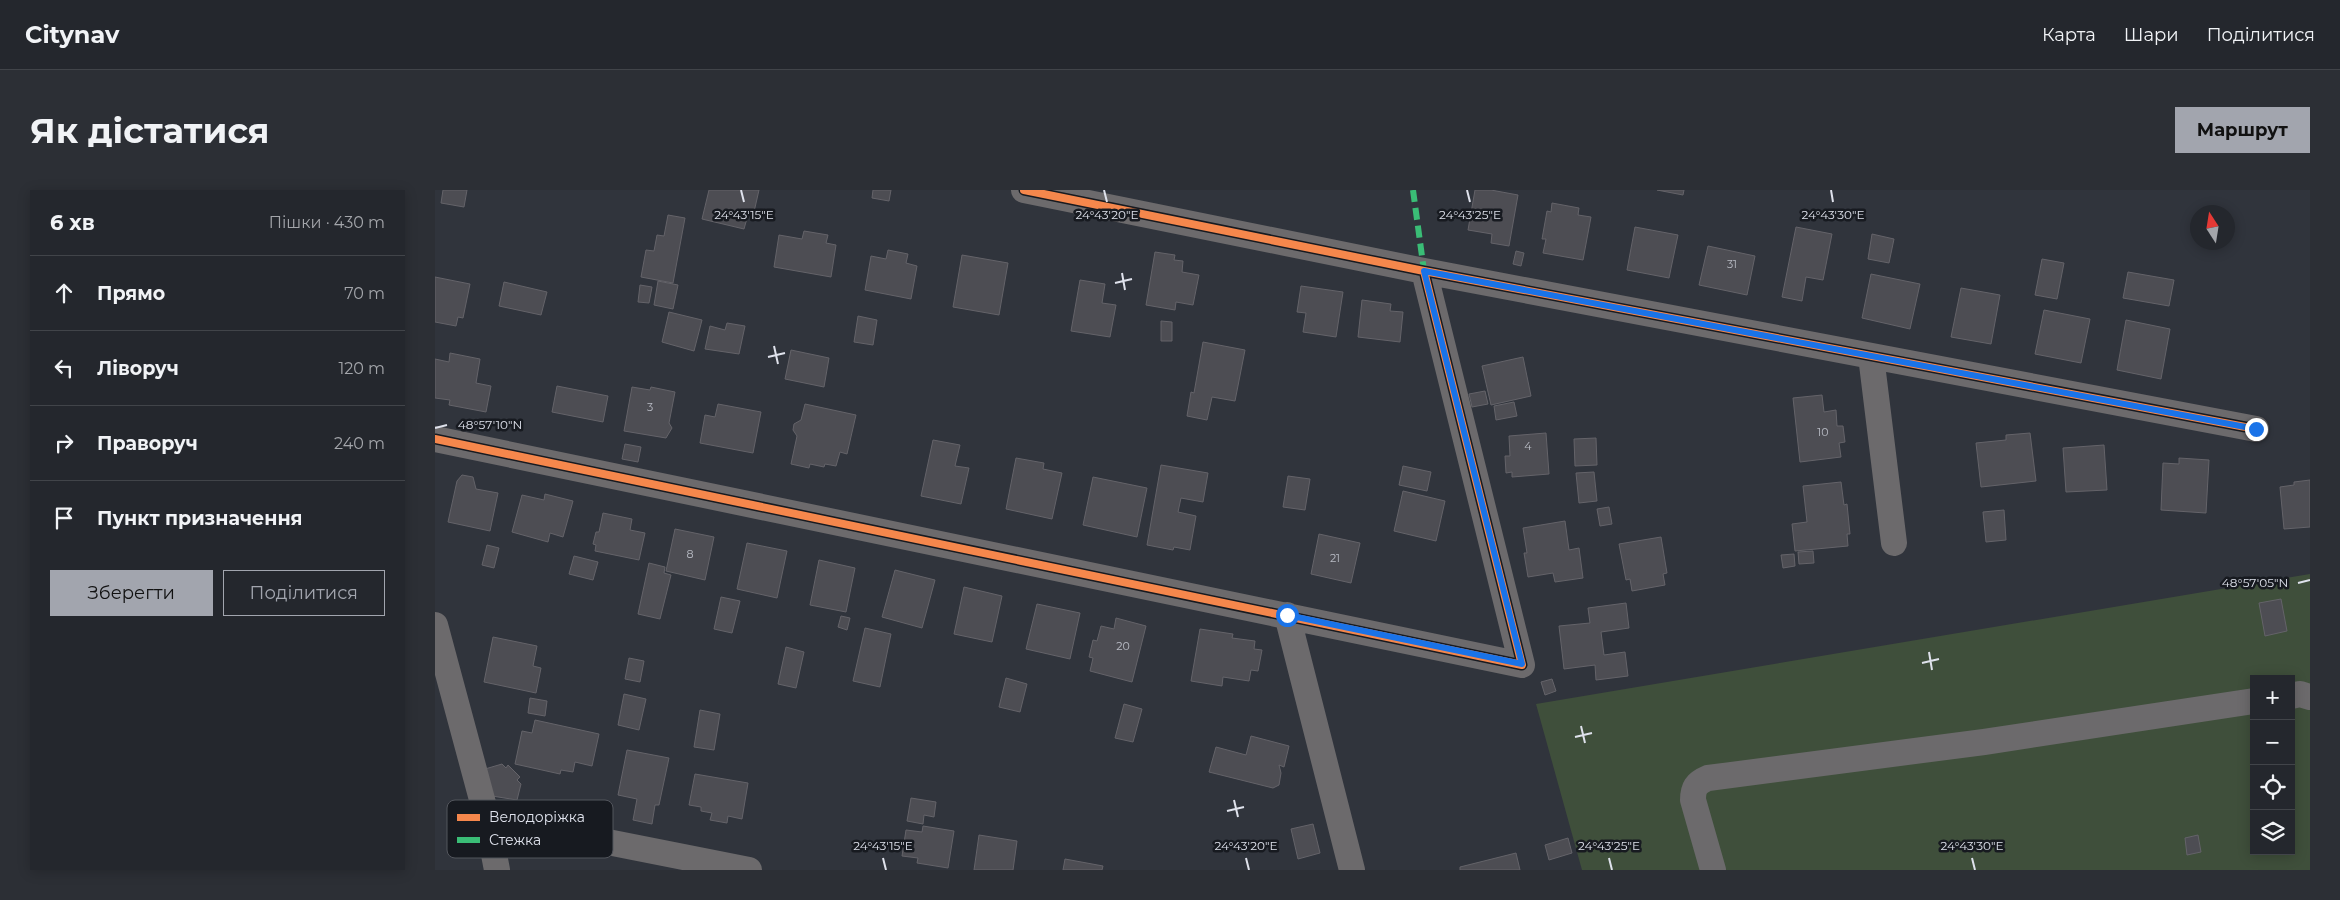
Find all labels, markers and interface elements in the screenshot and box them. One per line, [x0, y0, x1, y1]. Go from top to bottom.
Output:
text: Citynav [25, 20, 119, 49]
text: Карта [2042, 24, 2096, 46]
text: Шари [2124, 24, 2179, 46]
text: Поділитися [2207, 24, 2315, 46]
button: Маршрут [2175, 107, 2310, 153]
text: Як дістатися [30, 109, 270, 152]
north arrow [2190, 205, 2235, 250]
text: 24°43'15"E [714, 207, 774, 222]
text: 24°43'20"E [1075, 207, 1139, 222]
text: 24°43'25"E [1439, 207, 1501, 222]
text: 24°43'30"E [1801, 207, 1865, 222]
text: 6 хв [50, 210, 95, 235]
text: Пішки · 430 m [269, 213, 385, 232]
house number: 31 [1727, 257, 1737, 271]
icon: ahead [50, 279, 78, 307]
text: Прямо [97, 282, 165, 305]
text: 70 m [344, 284, 385, 303]
icon: left [50, 354, 78, 382]
text: Ліворуч [97, 357, 179, 380]
text: 120 m [338, 359, 385, 378]
house number: 3 [647, 400, 653, 414]
text: 48°57'10"N [458, 417, 522, 432]
route end [2245, 418, 2268, 441]
house number: 10 [1817, 425, 1829, 439]
icon: right [50, 429, 78, 457]
text: Праворуч [97, 432, 198, 455]
text: 240 m [334, 434, 385, 453]
house number: 4 [1524, 439, 1532, 453]
icon: arrive [50, 504, 78, 532]
text: Пункт призначення [97, 507, 303, 530]
house number: 8 [686, 547, 694, 561]
house number: 21 [1330, 551, 1340, 565]
button: Зберегти [50, 570, 213, 616]
button: Поділитися [223, 570, 385, 616]
text: 48°57'05"N [2222, 575, 2288, 590]
route start [1276, 604, 1299, 627]
house number: 20 [1116, 639, 1130, 653]
map controls [2250, 675, 2295, 855]
button: + [2250, 675, 2295, 720]
button: − [2250, 720, 2295, 765]
button: locate [2250, 765, 2295, 810]
legend [447, 800, 613, 858]
text: Велодоріжка [489, 808, 585, 826]
button: layers [2250, 810, 2295, 855]
text: Стежка [489, 831, 541, 849]
text: 24°43'15"E [853, 838, 913, 853]
text: 24°43'20"E [1214, 838, 1278, 853]
text: 24°43'25"E [1578, 838, 1640, 853]
text: 24°43'30"E [1940, 838, 2004, 853]

